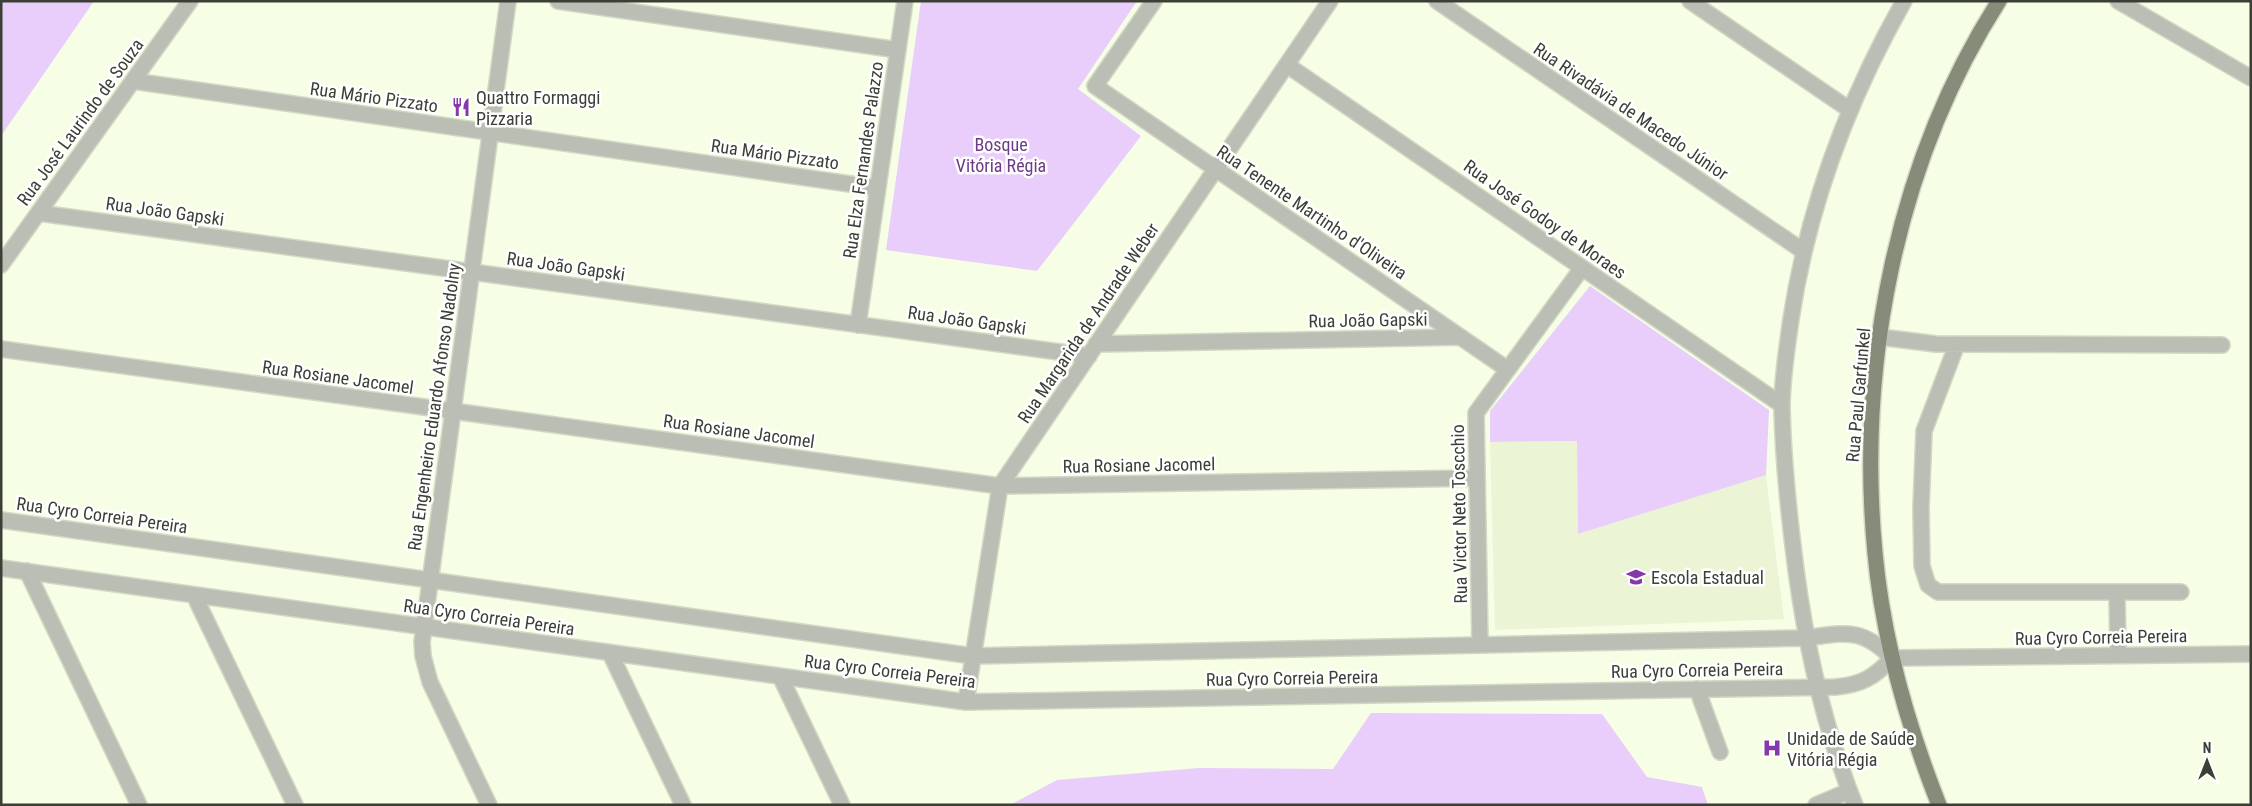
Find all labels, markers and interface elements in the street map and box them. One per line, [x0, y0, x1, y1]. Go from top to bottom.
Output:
street label: Rua José Laurindo de Souza [12, 35, 148, 209]
street label: Rua Rivadávia de Macedo Júnior [1530, 38, 1733, 184]
street label: Rua Elza Fernandes Palazzo [839, 60, 887, 260]
street label: Rua Mário Pizzato [309, 78, 439, 116]
place label: Quattro Formaggi Pizzaria [476, 87, 600, 129]
restaurant icon: Quattro Formaggi Pizzaria [450, 96, 472, 118]
park label: Bosque Vitória Régia [956, 134, 1046, 176]
street label: Rua Mário Pizzato [710, 135, 840, 173]
street label: Rua Tenente Martinho d'Oliveira [1213, 140, 1411, 284]
street label: Rua José Godoy de Moraes [1460, 155, 1630, 283]
street label: Rua João Gapski [105, 192, 225, 230]
street label: Rua Margarida de Andrade Weber [1013, 219, 1163, 427]
street label: Rua João Gapski [506, 247, 626, 285]
street label: Rua Engenheiro Eduardo Afonso Nadolny [403, 261, 465, 552]
street label: Rua João Gapski [907, 301, 1027, 339]
street label: Rua João Gapski [1308, 308, 1428, 332]
street label: Rua Paul Garfunkel [1842, 327, 1874, 463]
street label: Rua Rosiane Jacomel [261, 356, 415, 398]
street label: Rua Rosiane Jacomel [662, 410, 816, 452]
street label: Rua Victor Neto Toscchio [1447, 424, 1471, 604]
street label: Rua Rosiane Jacomel [1063, 453, 1215, 477]
street label: Rua Cyro Correia Pereira [15, 493, 189, 537]
school or university icon: Escola Estadual [1625, 566, 1647, 588]
place label: Escola Estadual [1651, 567, 1764, 588]
street label: Rua Cyro Correia Pereira [402, 595, 576, 639]
street label: Rua Cyro Correia Pereira [2015, 625, 2187, 649]
street label: Rua Cyro Correia Pereira [803, 650, 977, 692]
street label: Rua Cyro Correia Pereira [1611, 658, 1783, 682]
street label: Rua Cyro Correia Pereira [1206, 666, 1378, 690]
place label: Unidade de Saúde Vitória Régia [1787, 728, 1915, 770]
north arrow [2182, 736, 2232, 786]
hospital icon: Unidade de Saúde Vitória Régia [1761, 737, 1783, 759]
text: N [2203, 740, 2211, 756]

